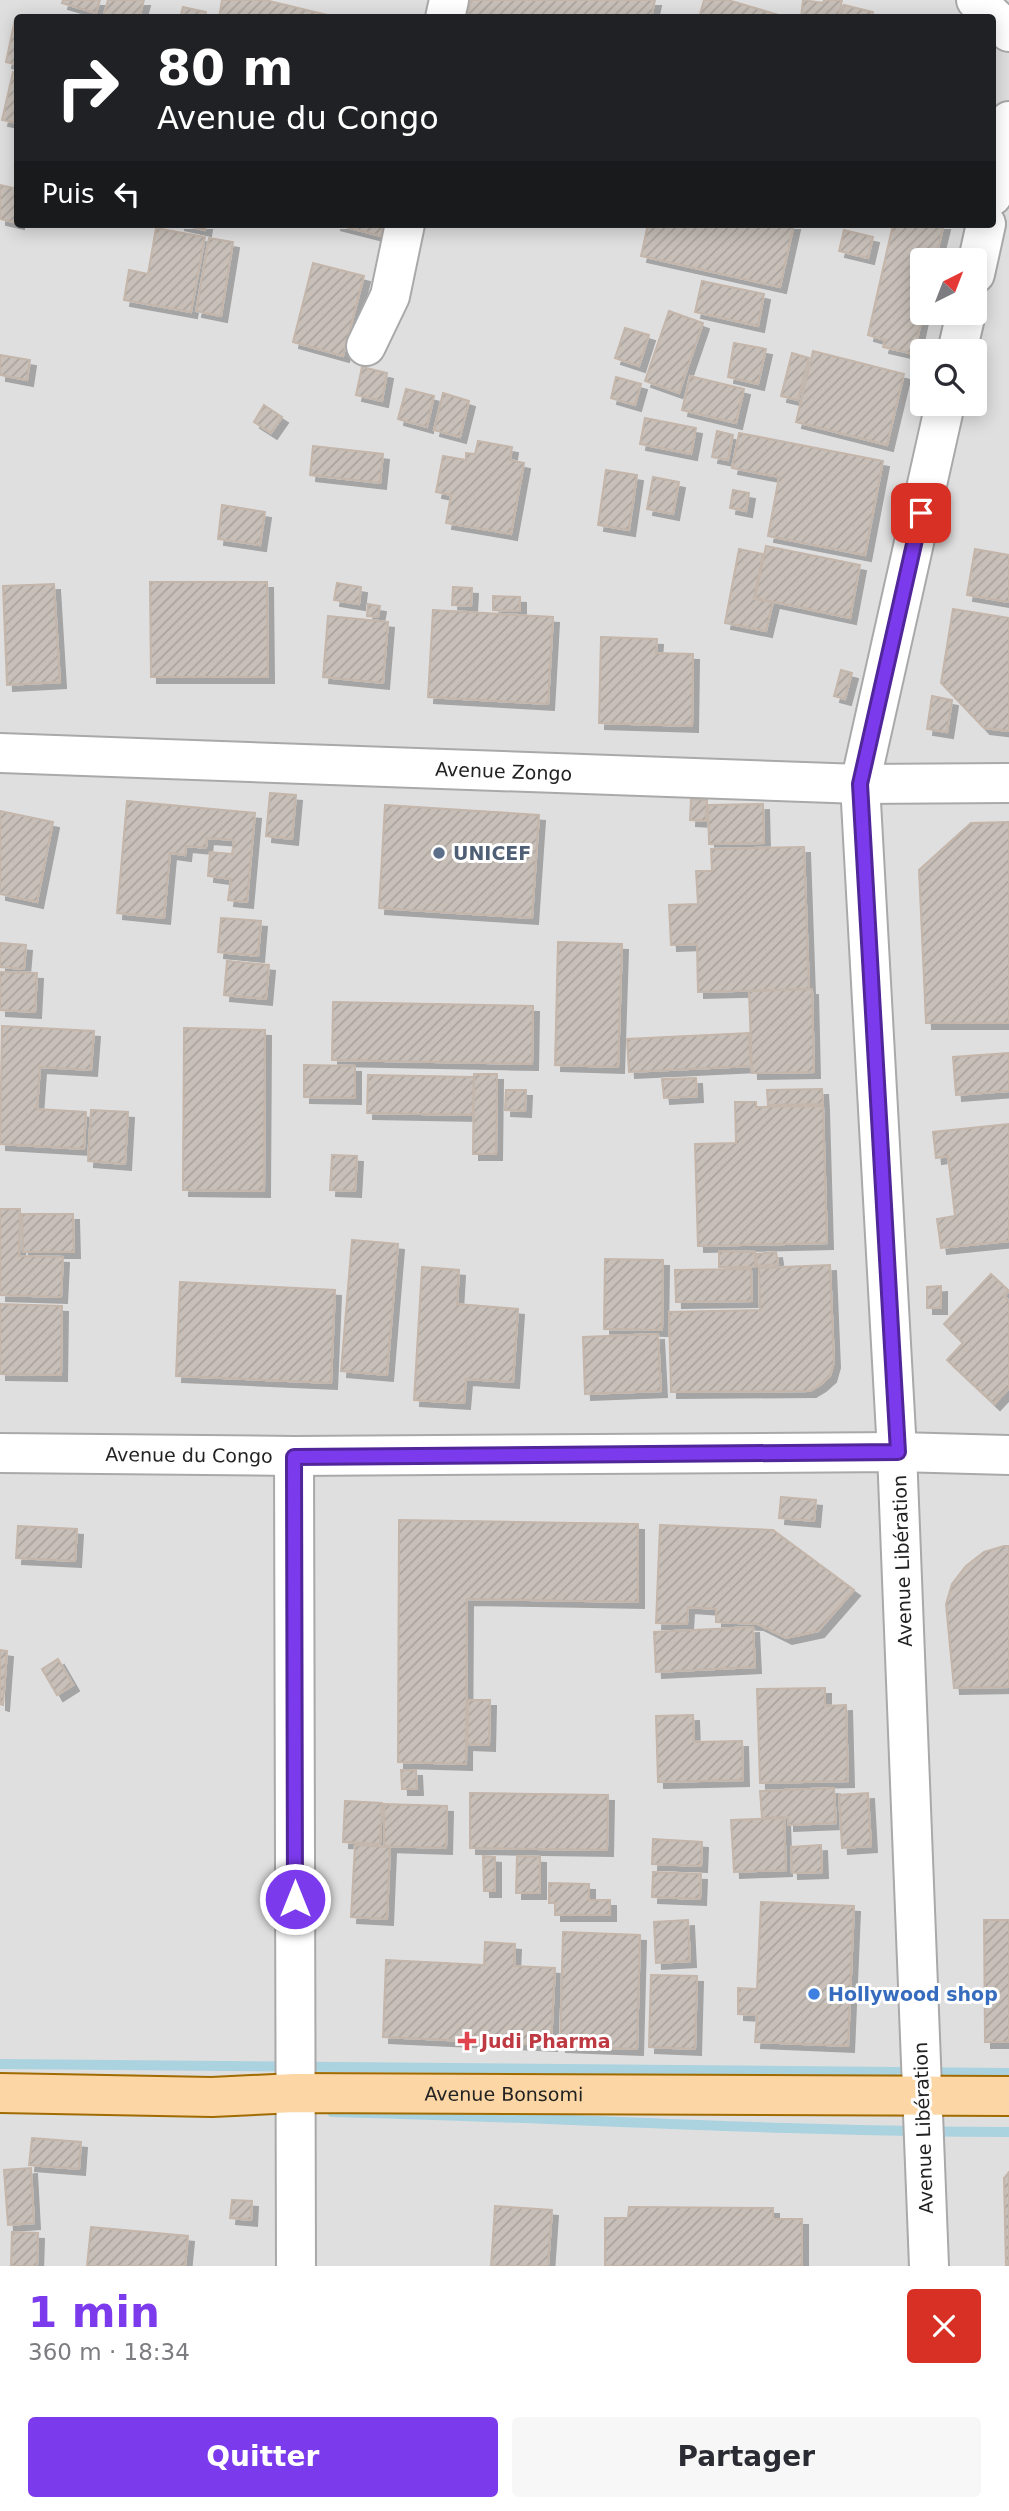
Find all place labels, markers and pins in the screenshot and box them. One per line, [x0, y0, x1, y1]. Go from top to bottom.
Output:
pin [891, 483, 951, 543]
place label: UNICEF [453, 842, 531, 864]
marker: UNICEF [431, 845, 447, 861]
place label: Hollywood shop [828, 1983, 998, 2005]
marker: Hollywood shop [806, 1986, 822, 2002]
place label: Judi Pharma [479, 2030, 611, 2052]
marker: Judi Pharma [459, 2033, 475, 2049]

